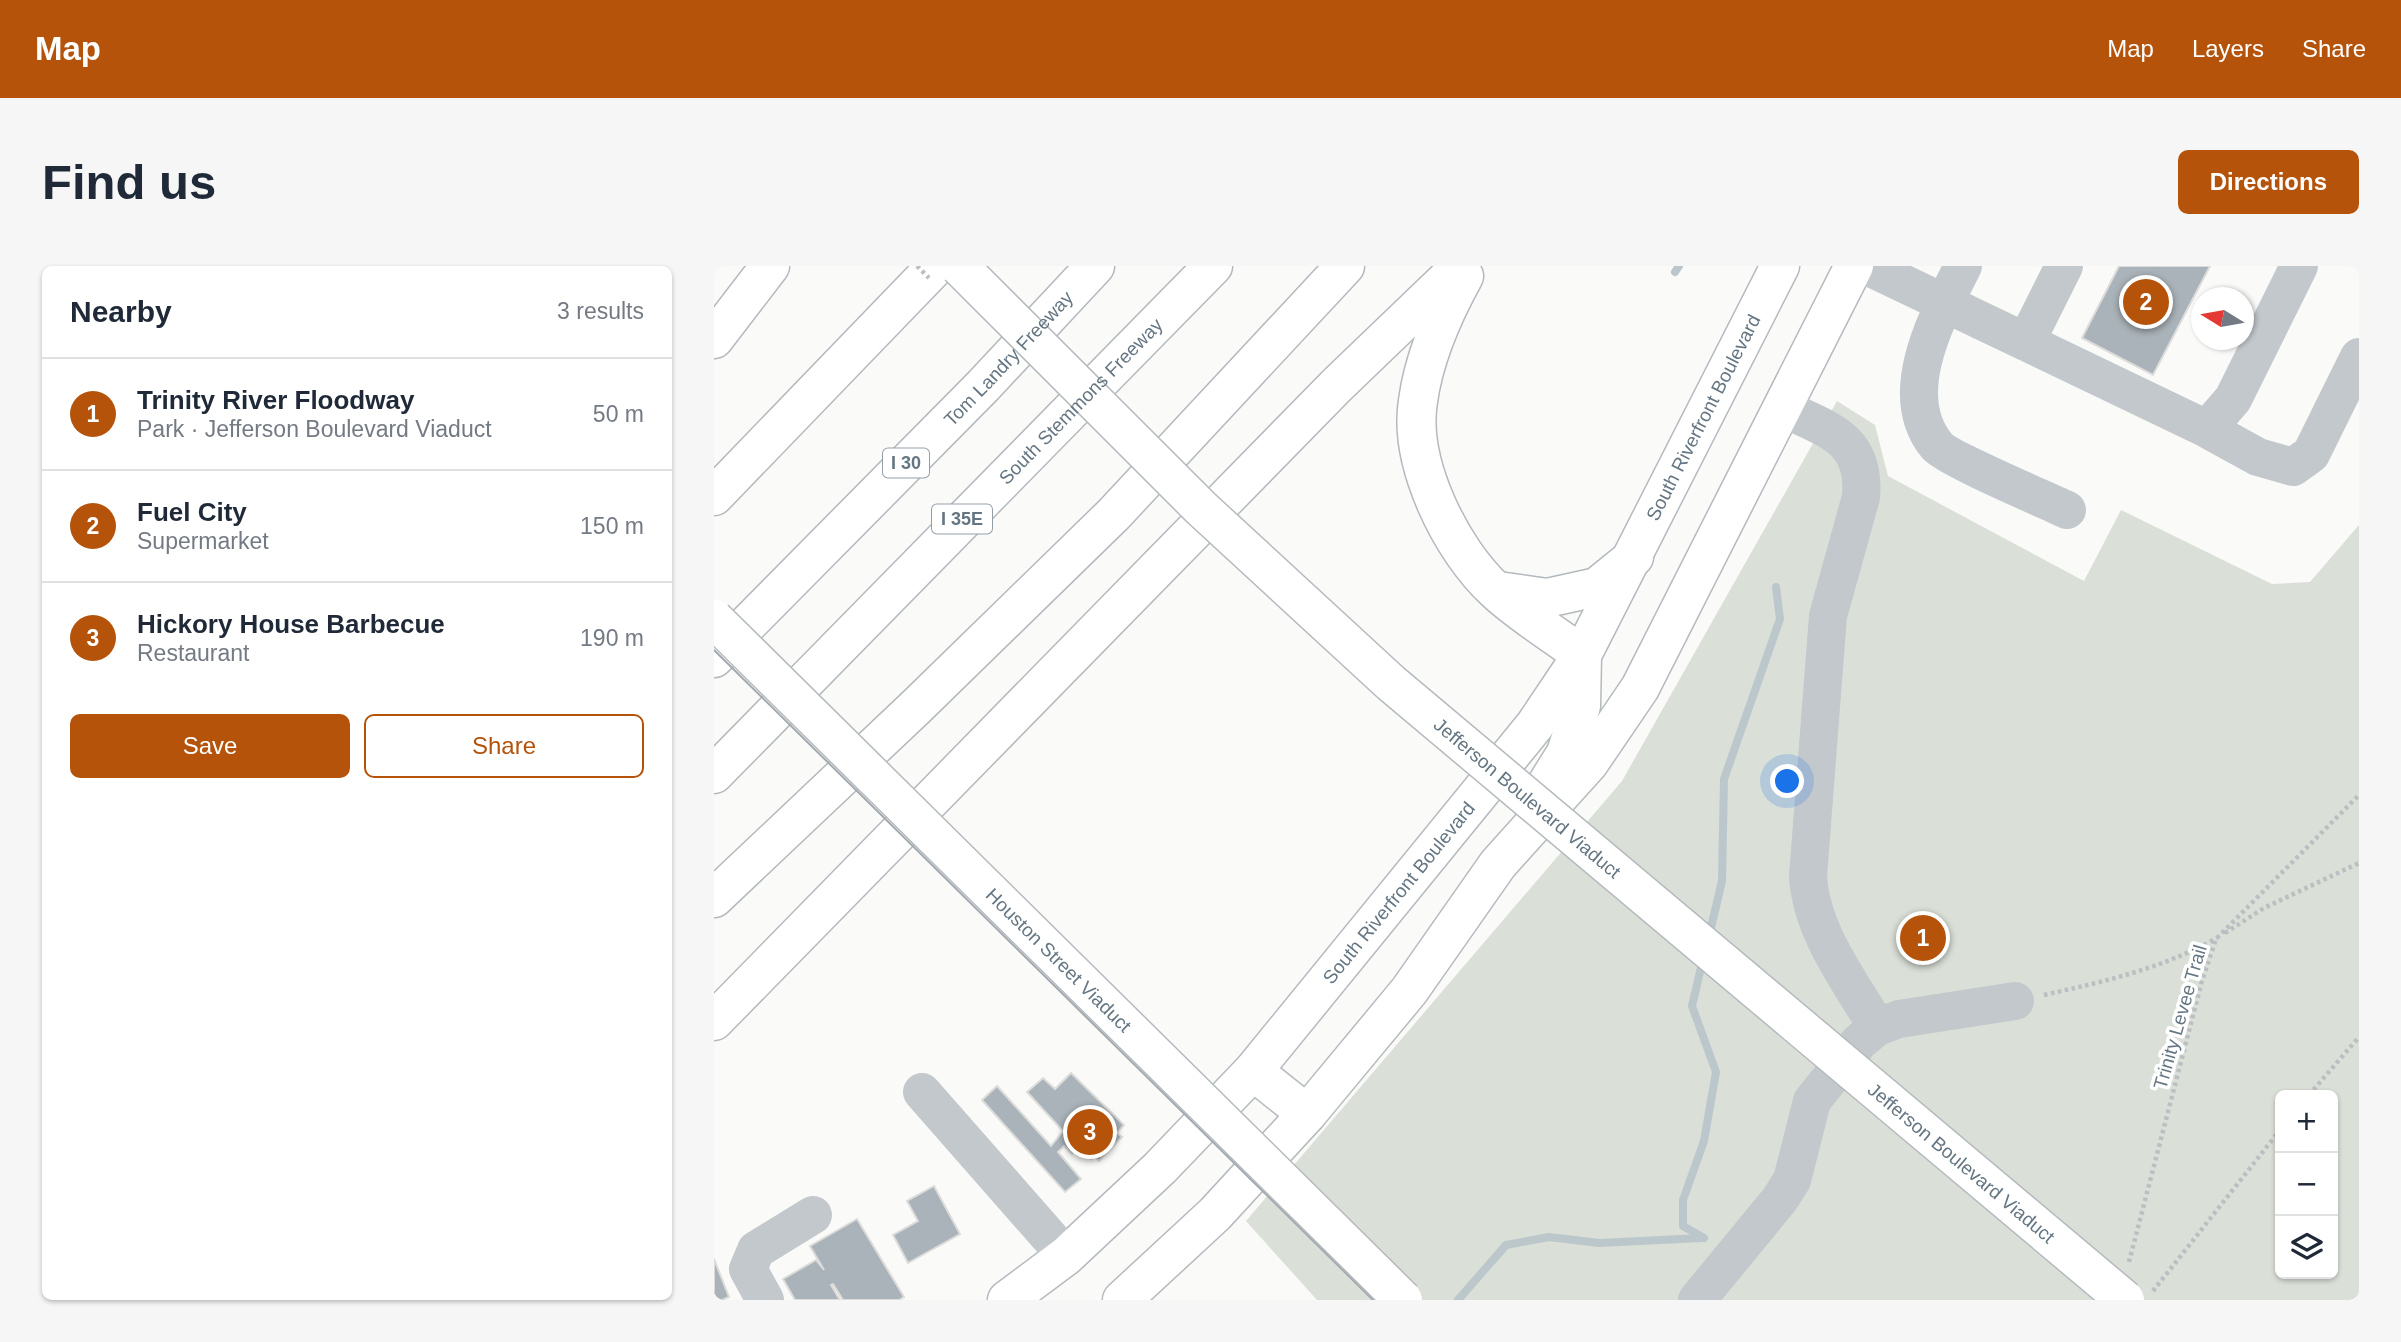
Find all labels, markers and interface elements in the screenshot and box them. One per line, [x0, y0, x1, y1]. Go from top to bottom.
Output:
text: Map [35, 30, 101, 67]
text: Map [2107, 35, 2154, 62]
text: Layers [2192, 35, 2264, 62]
text: Share [2302, 35, 2366, 62]
button: Directions [2178, 150, 2359, 214]
text: Find us [42, 155, 216, 209]
pin: 2 [2123, 276, 2169, 328]
street label: Tom Landry Freeway [939, 286, 1077, 430]
north arrow [2191, 287, 2254, 350]
text: Nearby [70, 295, 172, 328]
text: 3 results [557, 298, 644, 324]
street label: South Riverfront Boulevard [1642, 311, 1764, 524]
street label: South Stemmons Freeway [995, 313, 1167, 488]
text: Trinity River Floodway [137, 385, 414, 415]
text: 1 [87, 401, 99, 427]
text: 50 m [593, 401, 644, 427]
text: Park · Jefferson Boulevard Viaduct [137, 416, 492, 442]
road number: I 30 [883, 448, 929, 478]
text: Fuel City [137, 497, 247, 527]
road number: I 35E [932, 505, 992, 534]
text: 2 [87, 513, 99, 539]
text: 150 m [580, 513, 644, 539]
text: Supermarket [137, 528, 269, 554]
text: Hickory House Barbecue [137, 609, 445, 639]
text: 3 [87, 625, 99, 651]
text: 190 m [580, 625, 644, 651]
text: Restaurant [137, 640, 250, 666]
street label: Jefferson Boulevard Viaduct [1430, 713, 1626, 883]
button: Save [70, 714, 350, 778]
button: Share [364, 714, 644, 778]
your location [1770, 764, 1804, 798]
street label: South Riverfront Boulevard [1318, 797, 1479, 988]
street label: Houston Street Viaduct [982, 884, 1136, 1037]
pin: 1 [1900, 912, 1946, 964]
street label: Trinity Levee Trail [2149, 942, 2211, 1092]
street label: Jefferson Boulevard Viaduct [1864, 1078, 2060, 1247]
map controls [2275, 1090, 2338, 1279]
button: + [2275, 1090, 2338, 1153]
pin: 3 [1067, 1106, 1113, 1158]
button: − [2275, 1153, 2338, 1216]
button: layers [2275, 1216, 2338, 1279]

